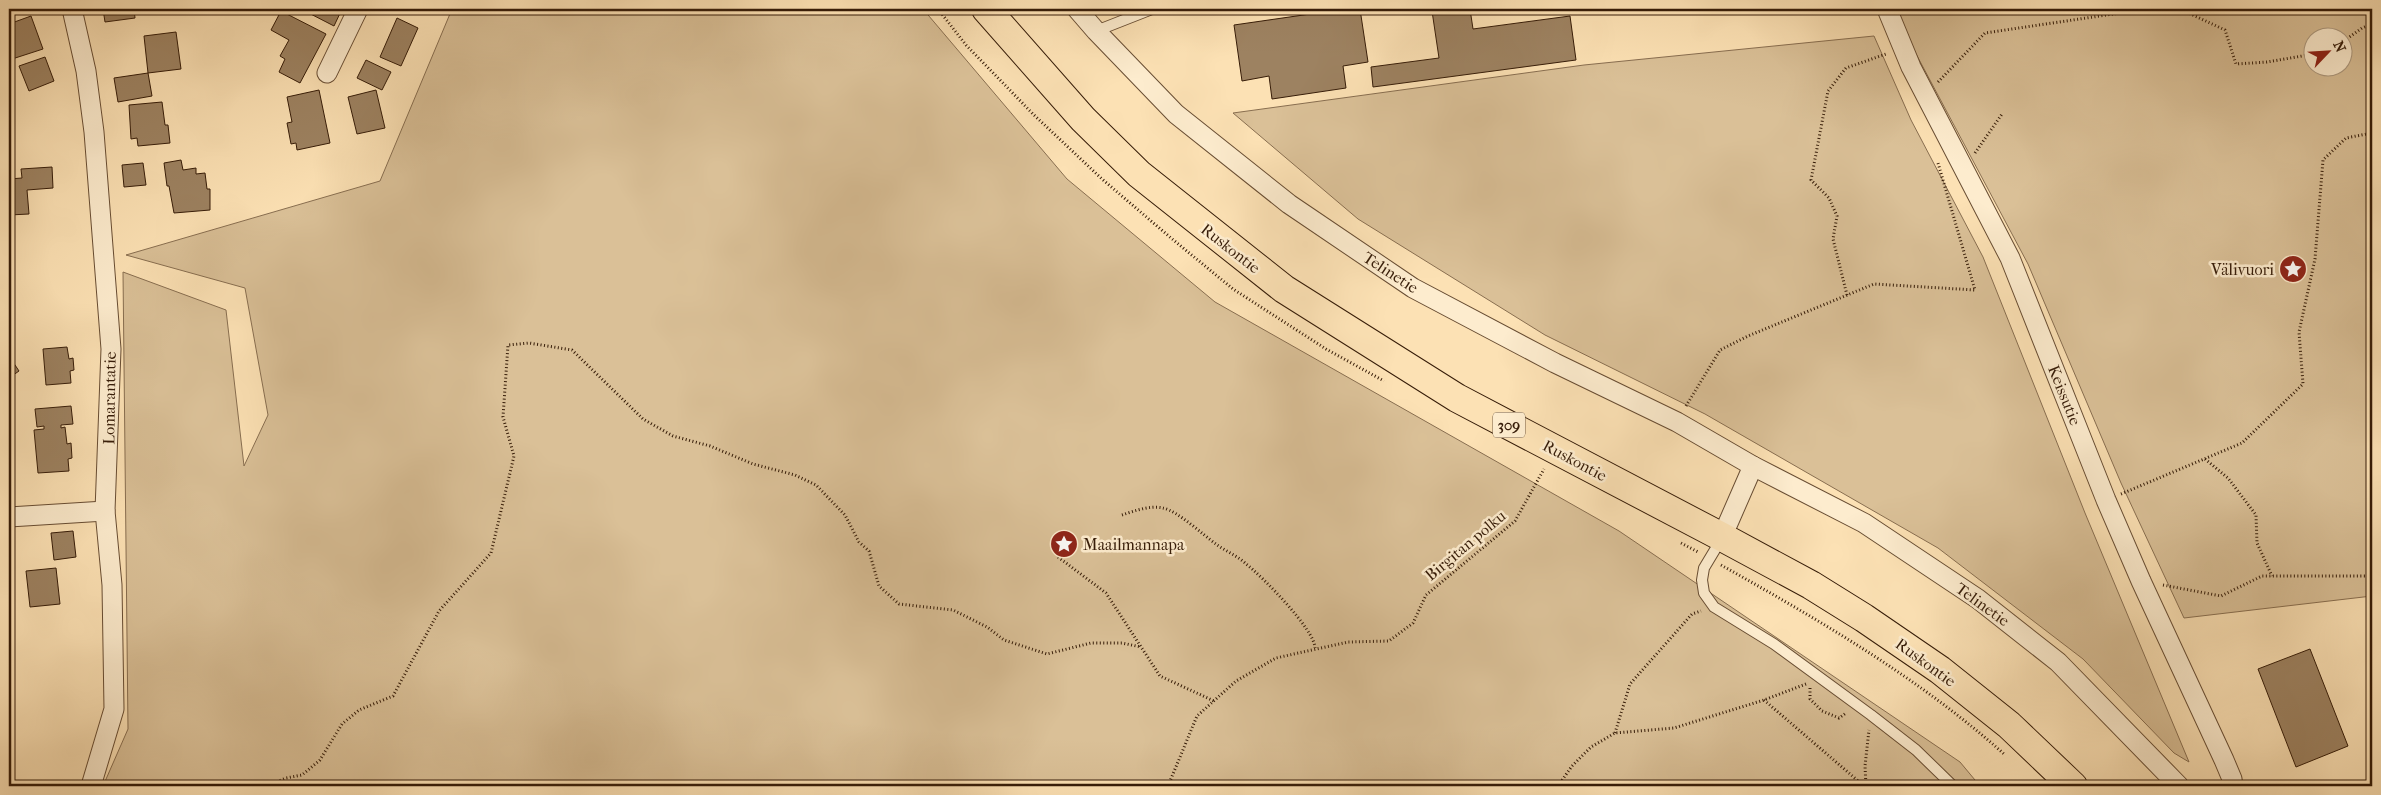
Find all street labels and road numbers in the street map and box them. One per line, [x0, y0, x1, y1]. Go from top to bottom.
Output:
street label: Ruskontie [1197, 219, 1264, 277]
street label: Telinetie [1360, 248, 1422, 297]
street label: Lomarantatie [99, 351, 120, 445]
street label: Keissutie [2044, 362, 2085, 428]
road number: 309 [1493, 412, 1525, 438]
street label: Ruskontie [1540, 436, 1610, 485]
street label: Birgitan polku [1421, 506, 1509, 585]
street label: Telinetie [1952, 579, 2013, 630]
street label: Ruskontie [1892, 634, 1960, 691]

